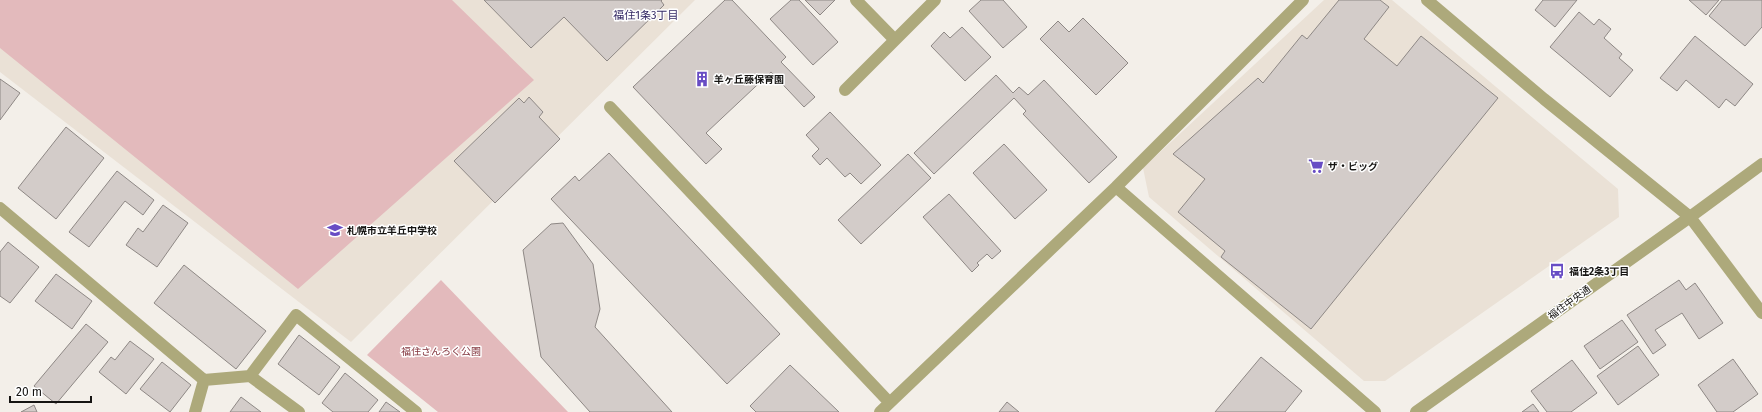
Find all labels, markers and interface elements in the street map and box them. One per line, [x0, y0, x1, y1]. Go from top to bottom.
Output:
district label: 福住1条3丁目 [613, 9, 679, 22]
building icon: 羊ヶ丘藤保育園 [693, 70, 711, 88]
place label: 羊ヶ丘藤保育園 [714, 74, 784, 86]
supermarket icon: ザ・ビッグ [1307, 157, 1325, 175]
place label: ザ・ビッグ [1328, 161, 1378, 173]
school or university icon: 札幌市立羊丘中学校 [326, 221, 344, 239]
place label: 札幌市立羊丘中学校 [347, 225, 437, 237]
bus stop icon: 福住2条3丁目 [1548, 262, 1566, 280]
place label: 福住2条3丁目 [1569, 266, 1629, 278]
street label: 福住中央通 [1546, 283, 1593, 322]
park label: 福住さんろく公園 [401, 346, 481, 358]
scale bar [10, 378, 91, 404]
text: 20 m [16, 385, 42, 399]

